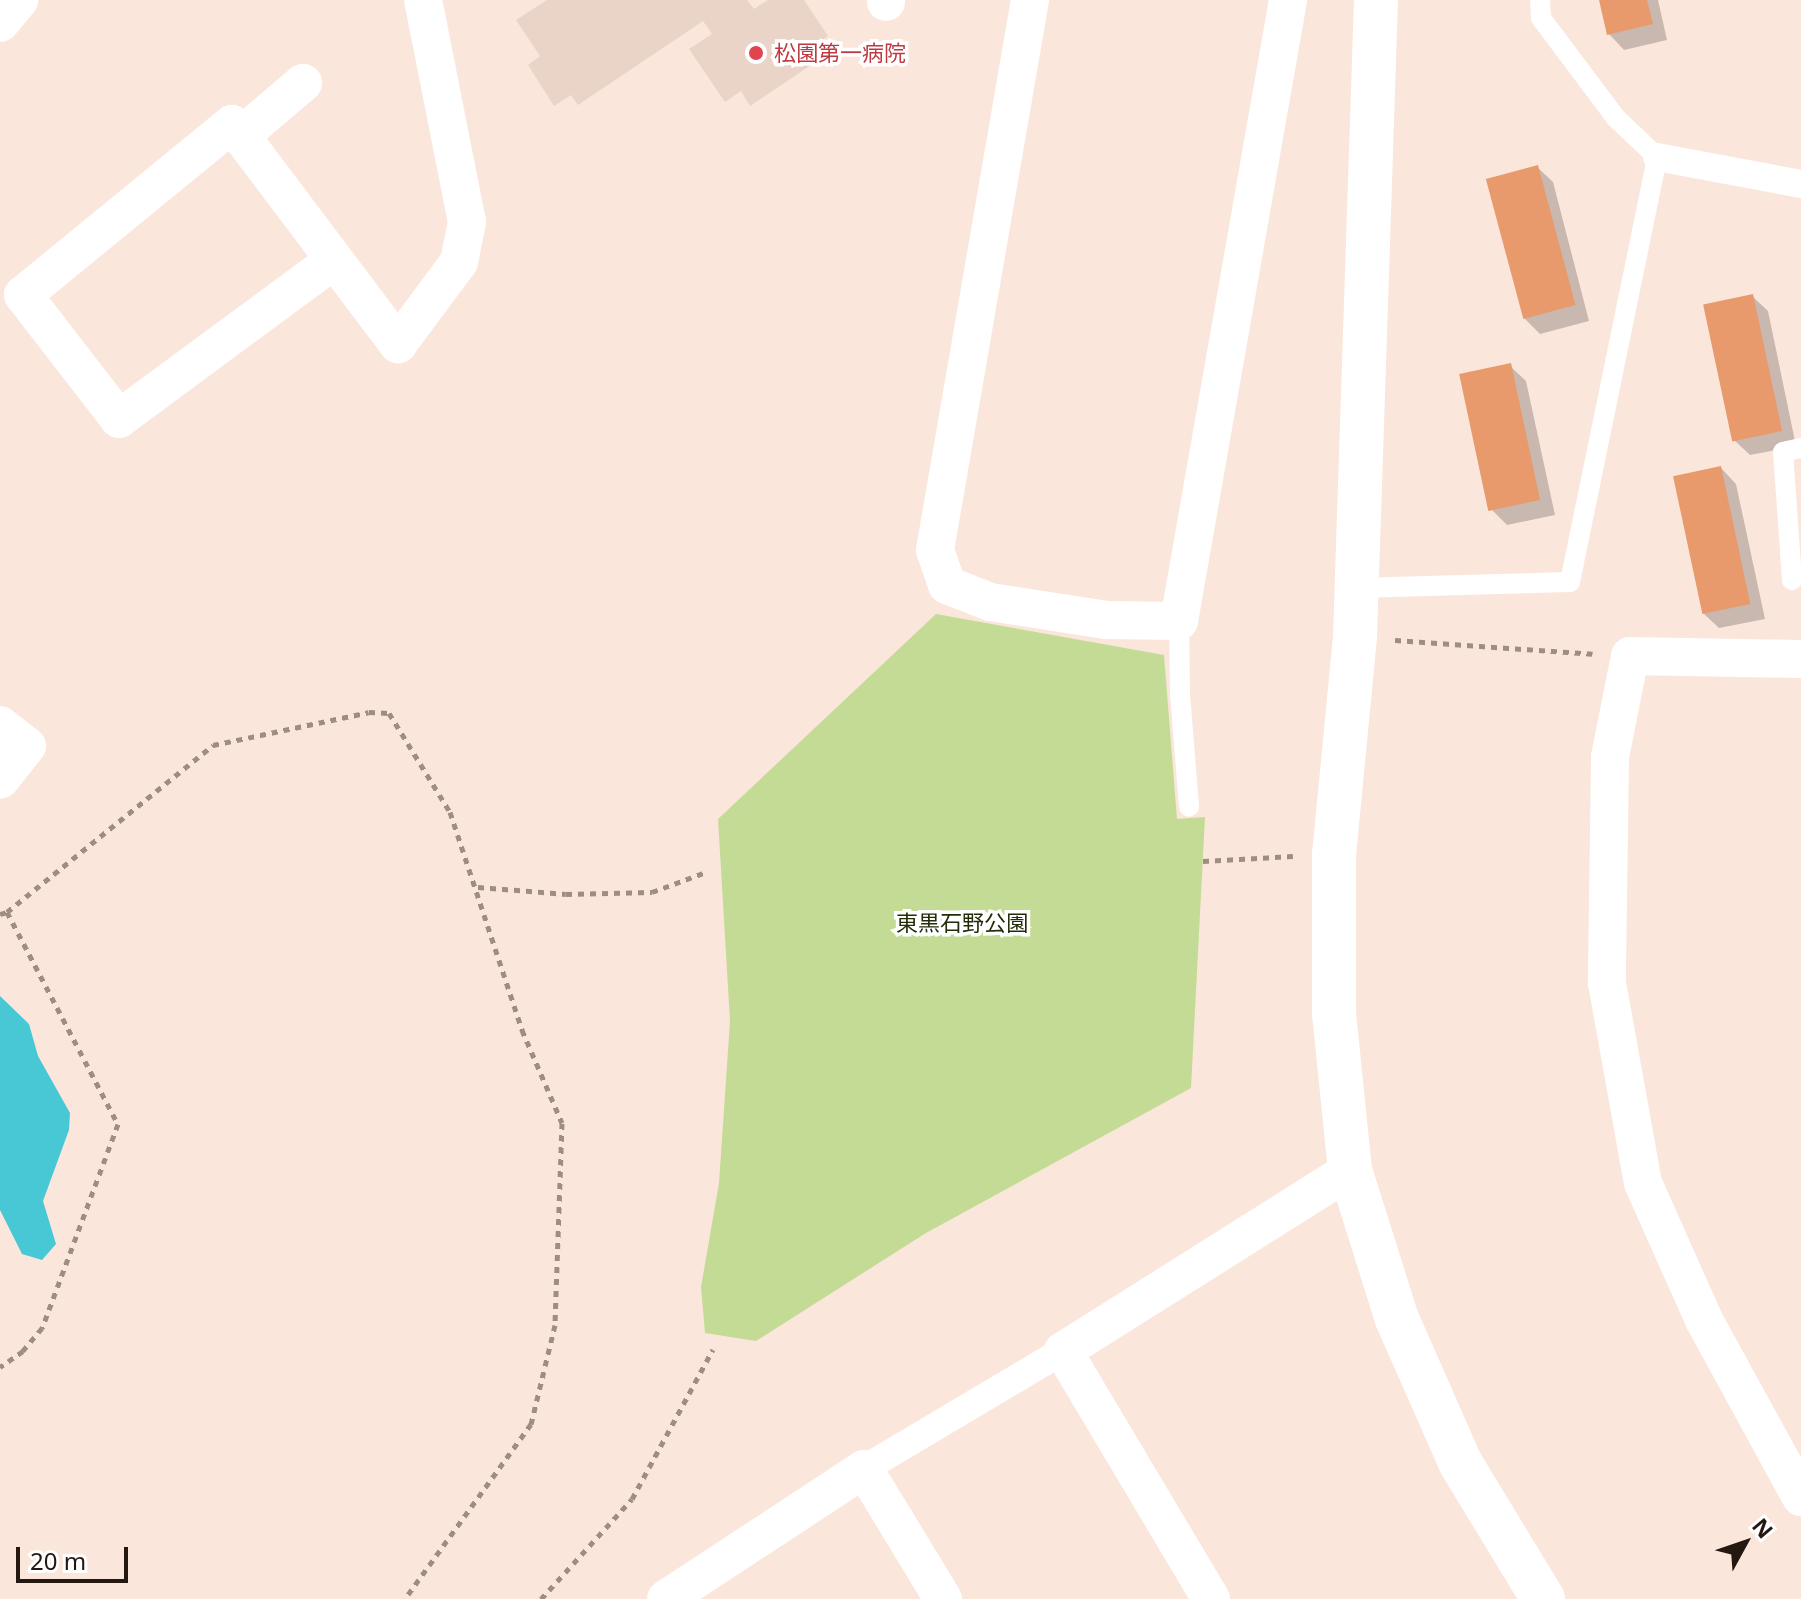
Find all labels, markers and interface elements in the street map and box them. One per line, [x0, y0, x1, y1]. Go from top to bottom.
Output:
place label: 松園第一病院 [774, 40, 906, 66]
marker: 松園第一病院 [745, 42, 767, 64]
park label: 東黒石野公園 [896, 910, 1028, 936]
north arrow [1705, 1503, 1785, 1583]
text: N [1746, 1511, 1781, 1544]
scale bar [20, 1531, 132, 1581]
text: 20 m [30, 1544, 86, 1577]

